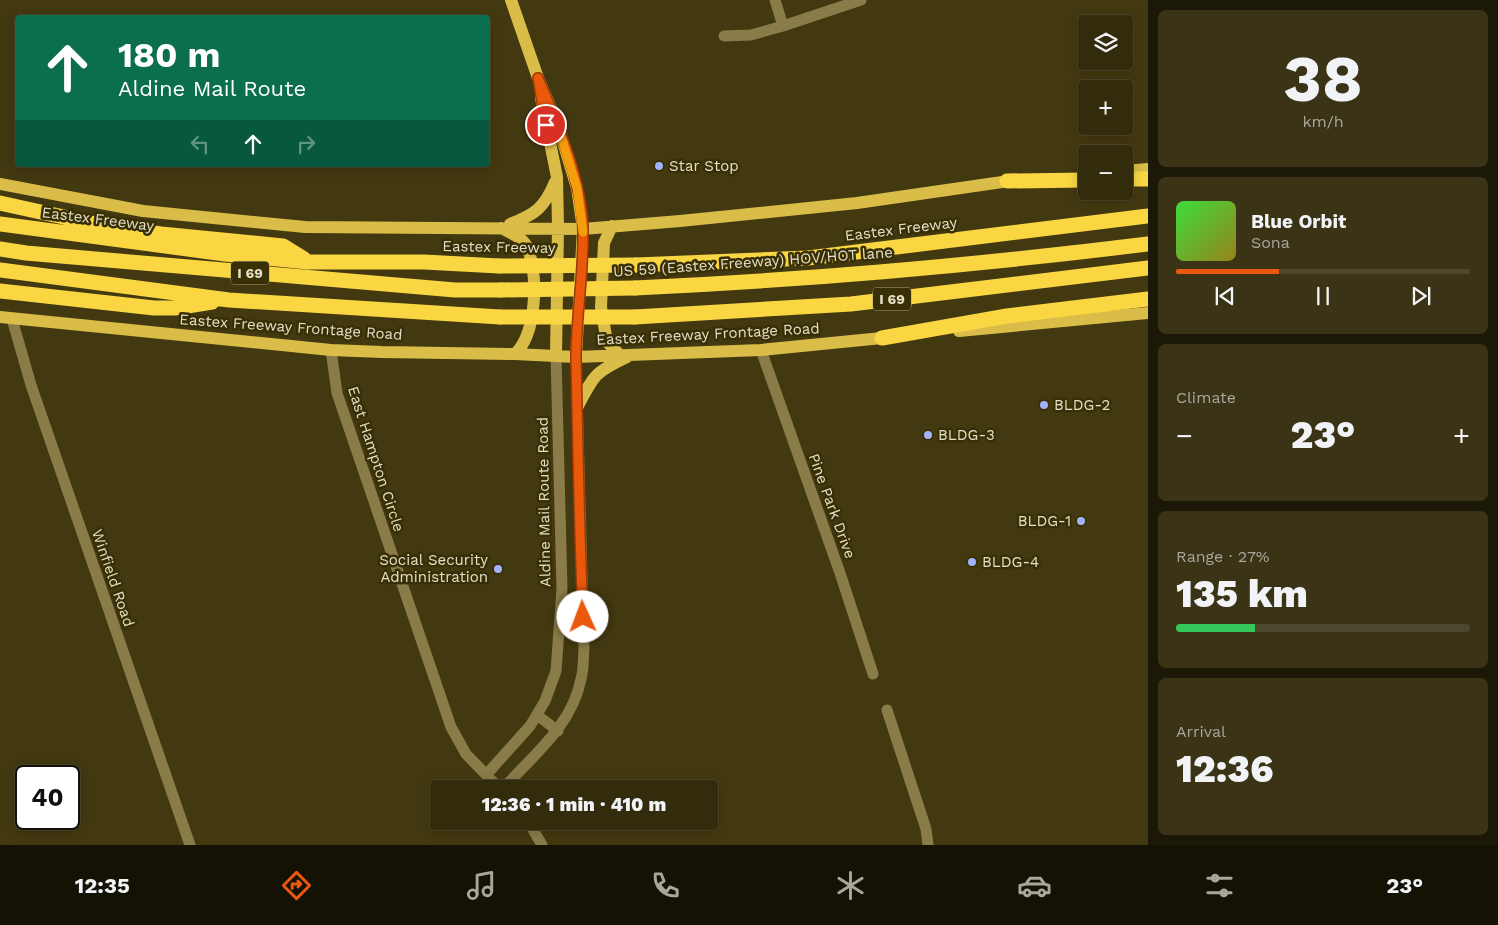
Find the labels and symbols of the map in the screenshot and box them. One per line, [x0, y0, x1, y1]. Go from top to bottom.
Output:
pin [525, 104, 567, 146]
place label: Star Stop [669, 157, 739, 175]
marker: Star Stop [653, 160, 665, 172]
street label: Eastex Freeway [41, 203, 156, 235]
street label: Eastex Freeway [844, 213, 959, 245]
street label: Eastex Freeway [442, 237, 556, 257]
street label: US 59 (Eastex Freeway) HOV/HOT lane [613, 243, 893, 281]
road number: I 69 [231, 262, 269, 284]
road number: I 69 [873, 288, 911, 310]
street label: Eastex Freeway Frontage Road [179, 310, 403, 344]
street label: Eastex Freeway Frontage Road [596, 319, 820, 349]
street label: East Hampton Circle [344, 384, 408, 534]
place label: BLDG-2 [1054, 396, 1110, 414]
marker: BLDG-2 [1038, 399, 1050, 411]
street label: Aldine Mail Route Road [534, 417, 554, 587]
place label: BLDG-3 [938, 426, 995, 444]
marker: BLDG-3 [922, 429, 934, 441]
street label: Pine Park Drive [805, 451, 859, 561]
place label: BLDG-1 [1018, 512, 1071, 530]
marker: BLDG-1 [1075, 515, 1087, 527]
street label: Winfield Road [88, 527, 138, 629]
place label: Social Security Administration [379, 551, 488, 586]
place label: BLDG-4 [982, 553, 1039, 571]
marker: BLDG-4 [966, 556, 978, 568]
marker: Social Security Administration [492, 563, 504, 575]
position arrow [556, 590, 608, 642]
speed limit sign: 40 [15, 765, 80, 830]

